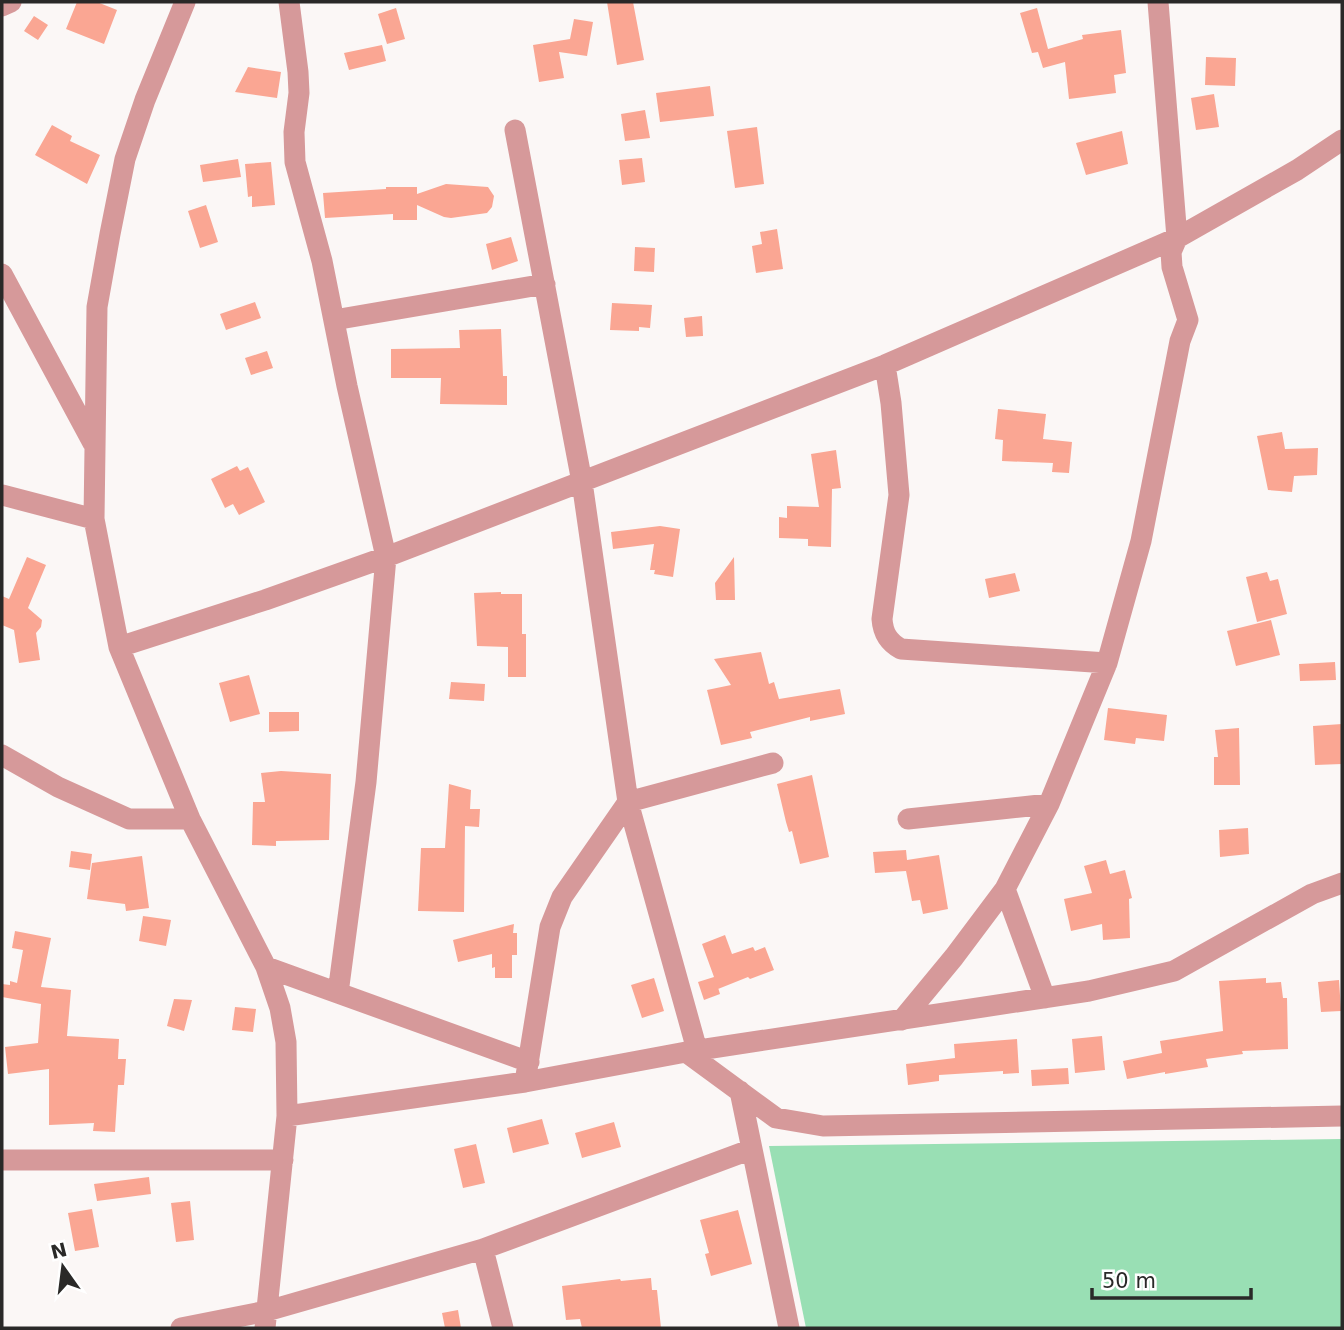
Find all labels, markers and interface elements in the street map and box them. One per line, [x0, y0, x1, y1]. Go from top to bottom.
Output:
north arrow [28, 1232, 98, 1302]
text: N [49, 1238, 69, 1263]
scale bar [1092, 1256, 1251, 1300]
text: 50 m [1102, 1269, 1156, 1293]

